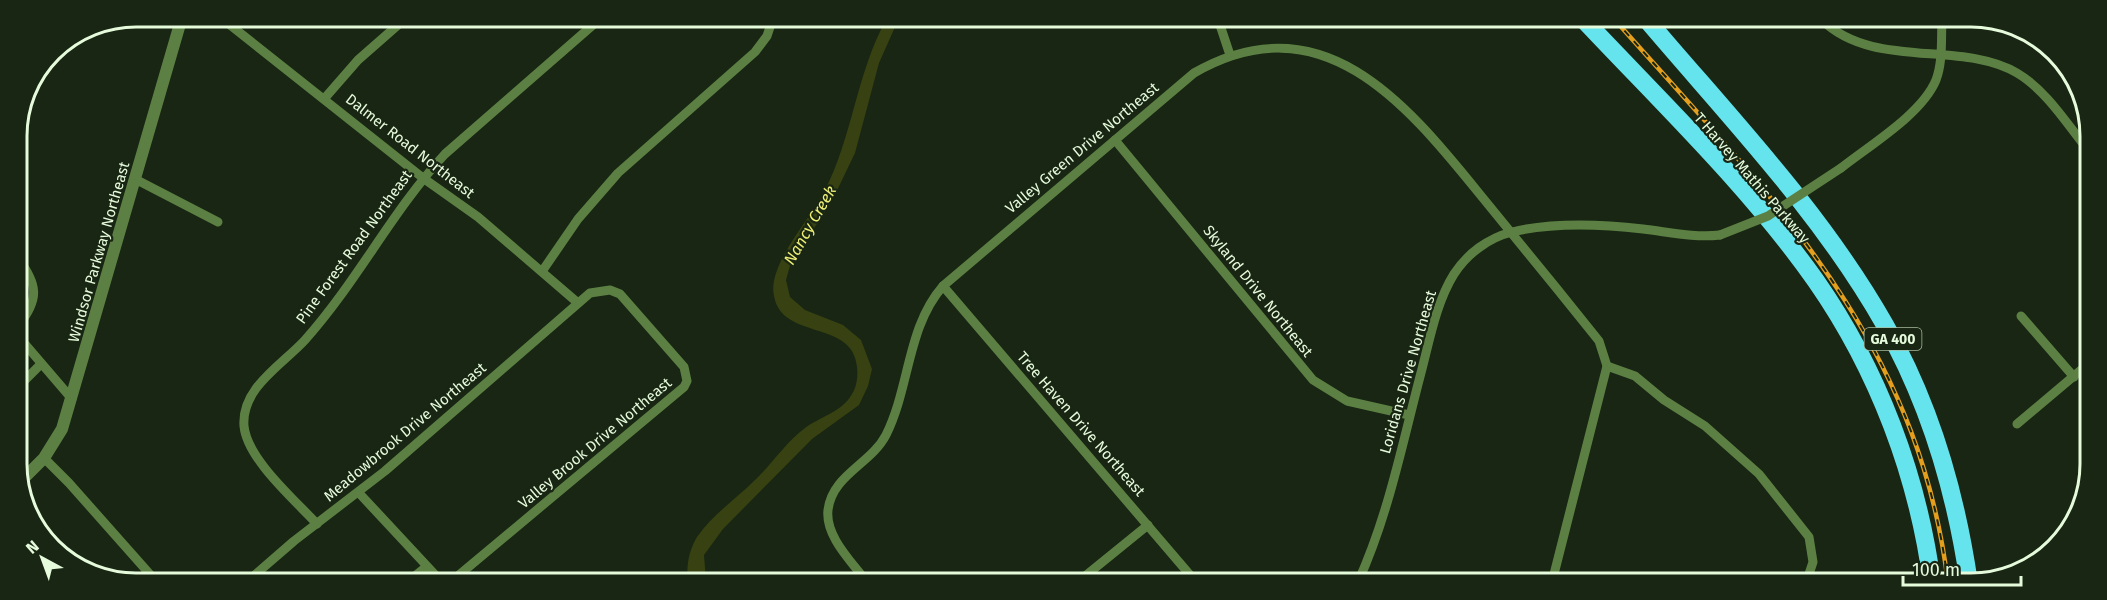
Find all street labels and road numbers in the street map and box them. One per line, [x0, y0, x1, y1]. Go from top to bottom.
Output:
street label: Valley Green Drive Northeast [1002, 78, 1163, 217]
street label: Dalmer Road Northeast [342, 90, 479, 202]
street label: T Harvey Mathis Parkway [1690, 109, 1814, 248]
street label: Windsor Parkway Northeast [65, 159, 134, 344]
street label: Pine Forest Road Northeast [292, 166, 416, 327]
street label: Skyland Drive Northeast [1199, 222, 1317, 361]
street label: Loridans Drive Northeast [1376, 288, 1440, 456]
road number: GA 400 [1864, 328, 1922, 350]
street label: Tree Haven Drive Northeast [1013, 348, 1149, 501]
street label: Meadowbrook Drive Northeast [320, 358, 490, 505]
street label: Valley Brook Drive Northeast [515, 373, 676, 512]

